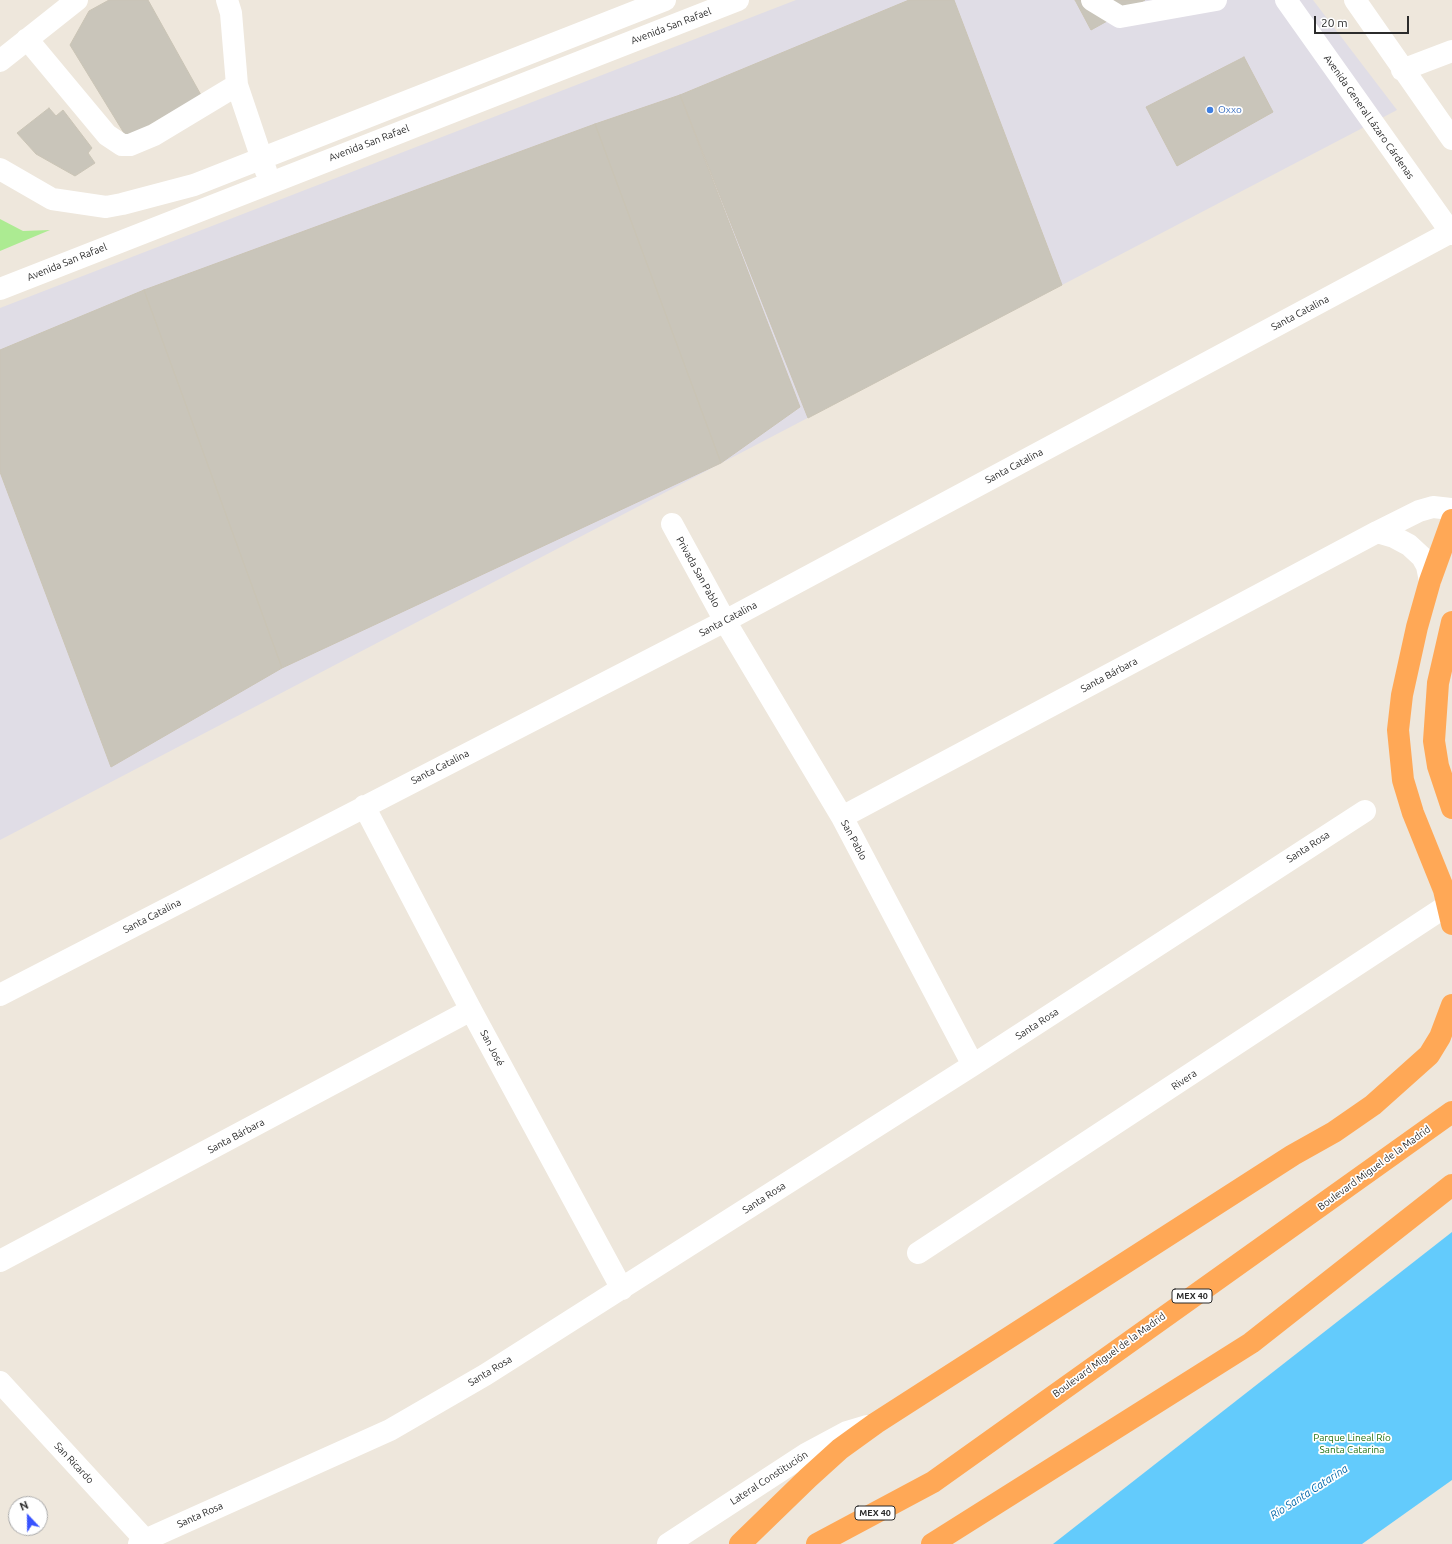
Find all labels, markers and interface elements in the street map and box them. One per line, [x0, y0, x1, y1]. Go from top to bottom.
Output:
street label: Avenida San Rafael [629, 5, 713, 47]
scale bar [1316, 8, 1411, 34]
text: 20 m [1321, 16, 1348, 29]
street label: Avenida General Lázaro Cárdenas [1321, 53, 1417, 181]
place label: Oxxo [1218, 104, 1242, 116]
marker: Oxxo [1205, 105, 1215, 115]
street label: Avenida San Rafael [327, 122, 411, 164]
street label: Avenida San Rafael [25, 241, 109, 283]
street label: Santa Catalina [1269, 293, 1331, 333]
street label: Santa Catalina [983, 446, 1045, 486]
street label: Privada San Pablo [674, 534, 722, 610]
street label: Santa Catalina [697, 599, 759, 639]
street label: Santa Bárbara [1079, 655, 1139, 695]
street label: Santa Catalina [409, 747, 471, 787]
street label: San Pablo [838, 818, 870, 862]
street label: Santa Rosa [1284, 829, 1332, 865]
street label: Santa Catalina [121, 896, 183, 936]
street label: Santa Rosa [1013, 1006, 1061, 1042]
street label: San José [478, 1028, 506, 1068]
street label: Rivera [1169, 1067, 1199, 1093]
street label: Santa Bárbara [206, 1116, 266, 1156]
street label: Boulevard Miguel de la Madrid [1315, 1123, 1433, 1213]
street label: Santa Rosa [740, 1180, 788, 1216]
road number: MEX 40 [1172, 1289, 1212, 1303]
street label: Boulevard Miguel de la Madrid [1050, 1310, 1168, 1400]
street label: Santa Rosa [466, 1353, 514, 1389]
park label: Parque Lineal Río Santa Catarina [1313, 1432, 1391, 1456]
street label: San Ricardo [52, 1440, 96, 1486]
street label: Lateral Constitución [728, 1448, 810, 1508]
water label: Río Santa Catarina [1268, 1462, 1350, 1522]
north arrow [8, 1496, 48, 1536]
text: N [18, 1499, 30, 1513]
street label: Santa Rosa [175, 1500, 225, 1530]
road number: MEX 40 [855, 1506, 895, 1520]

